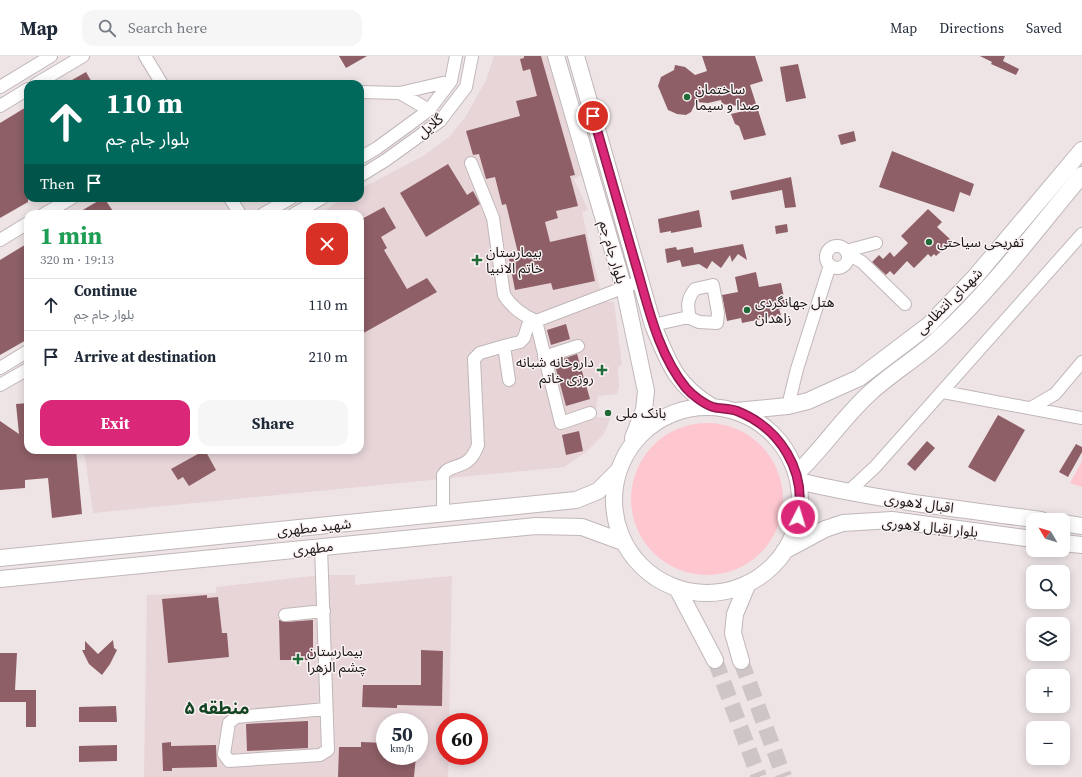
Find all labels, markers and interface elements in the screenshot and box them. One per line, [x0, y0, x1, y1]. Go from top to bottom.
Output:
search box [82, 10, 362, 46]
text: Map [20, 15, 58, 41]
icon: search [96, 17, 118, 39]
text: Search here [128, 17, 207, 38]
text: Map [890, 18, 917, 38]
text: Directions [939, 18, 1004, 38]
text: Saved [1026, 18, 1062, 38]
place label: ساختمان صدا و سیما [695, 79, 760, 115]
text: 110 m [106, 84, 183, 122]
marker: ساختمان صدا و سیما [682, 92, 692, 102]
icon: ahead [40, 96, 92, 148]
pin [576, 99, 610, 133]
icon: arrive [582, 105, 604, 127]
street label: گلایل [413, 109, 448, 143]
text: بلوار جام جم [106, 126, 189, 151]
icon: arrive [83, 172, 105, 194]
text: Then [40, 173, 75, 194]
street label: بلوار جام جم [593, 218, 632, 286]
text: 1 min [40, 219, 102, 252]
button: close [306, 223, 348, 265]
place label: تفریحی سیاحتی [937, 232, 1024, 252]
marker: تفریحی سیاحتی [924, 237, 934, 247]
place label: بیمارستان خاتم الانبیا [486, 242, 543, 279]
text: 320 m · 19:13 [40, 251, 114, 268]
marker: بیمارستان خاتم الانبیا [471, 254, 483, 266]
street label: شهدای انتظامی [911, 263, 987, 339]
text: Continue [74, 280, 137, 301]
place label: هتل جهانگردی زاهدان [755, 292, 834, 328]
icon: ahead [40, 294, 62, 316]
text: 110 m [308, 294, 348, 315]
marker: هتل جهانگردی زاهدان [742, 305, 752, 315]
text: بلوار جام جم [74, 306, 134, 323]
icon: arrive [40, 346, 62, 368]
text: Arrive at destination [74, 346, 216, 367]
text: 210 m [308, 346, 348, 367]
place label: داروخانه شبانه روزی خاتم [516, 352, 594, 389]
marker: داروخانه شبانه روزی خاتم [597, 365, 607, 375]
button: Exit [40, 400, 190, 446]
button: Share [198, 400, 348, 446]
place label: بانک ملی [616, 403, 667, 423]
marker: بانک ملی [603, 408, 613, 418]
street label: اقبال لاهوری [883, 488, 955, 518]
position arrow [777, 496, 819, 538]
street label: بلوار اقبال لاهوری [881, 512, 979, 542]
street label: شهید مطهری [276, 513, 352, 541]
north arrow [1026, 513, 1070, 557]
map controls [1026, 513, 1070, 765]
street label: مطهری [292, 536, 334, 560]
button: search [1026, 565, 1070, 609]
button: layers [1026, 617, 1070, 661]
place label: بیمارستان چشم الزهرا [307, 641, 367, 678]
marker: بیمارستان چشم الزهرا [292, 653, 304, 665]
button: + [1026, 669, 1070, 713]
district label: منطقه ۵ [185, 695, 249, 720]
speed limit sign: 60 [436, 713, 488, 765]
text: 50 [391, 720, 413, 748]
button: − [1026, 721, 1070, 765]
text: km/h [390, 742, 414, 755]

